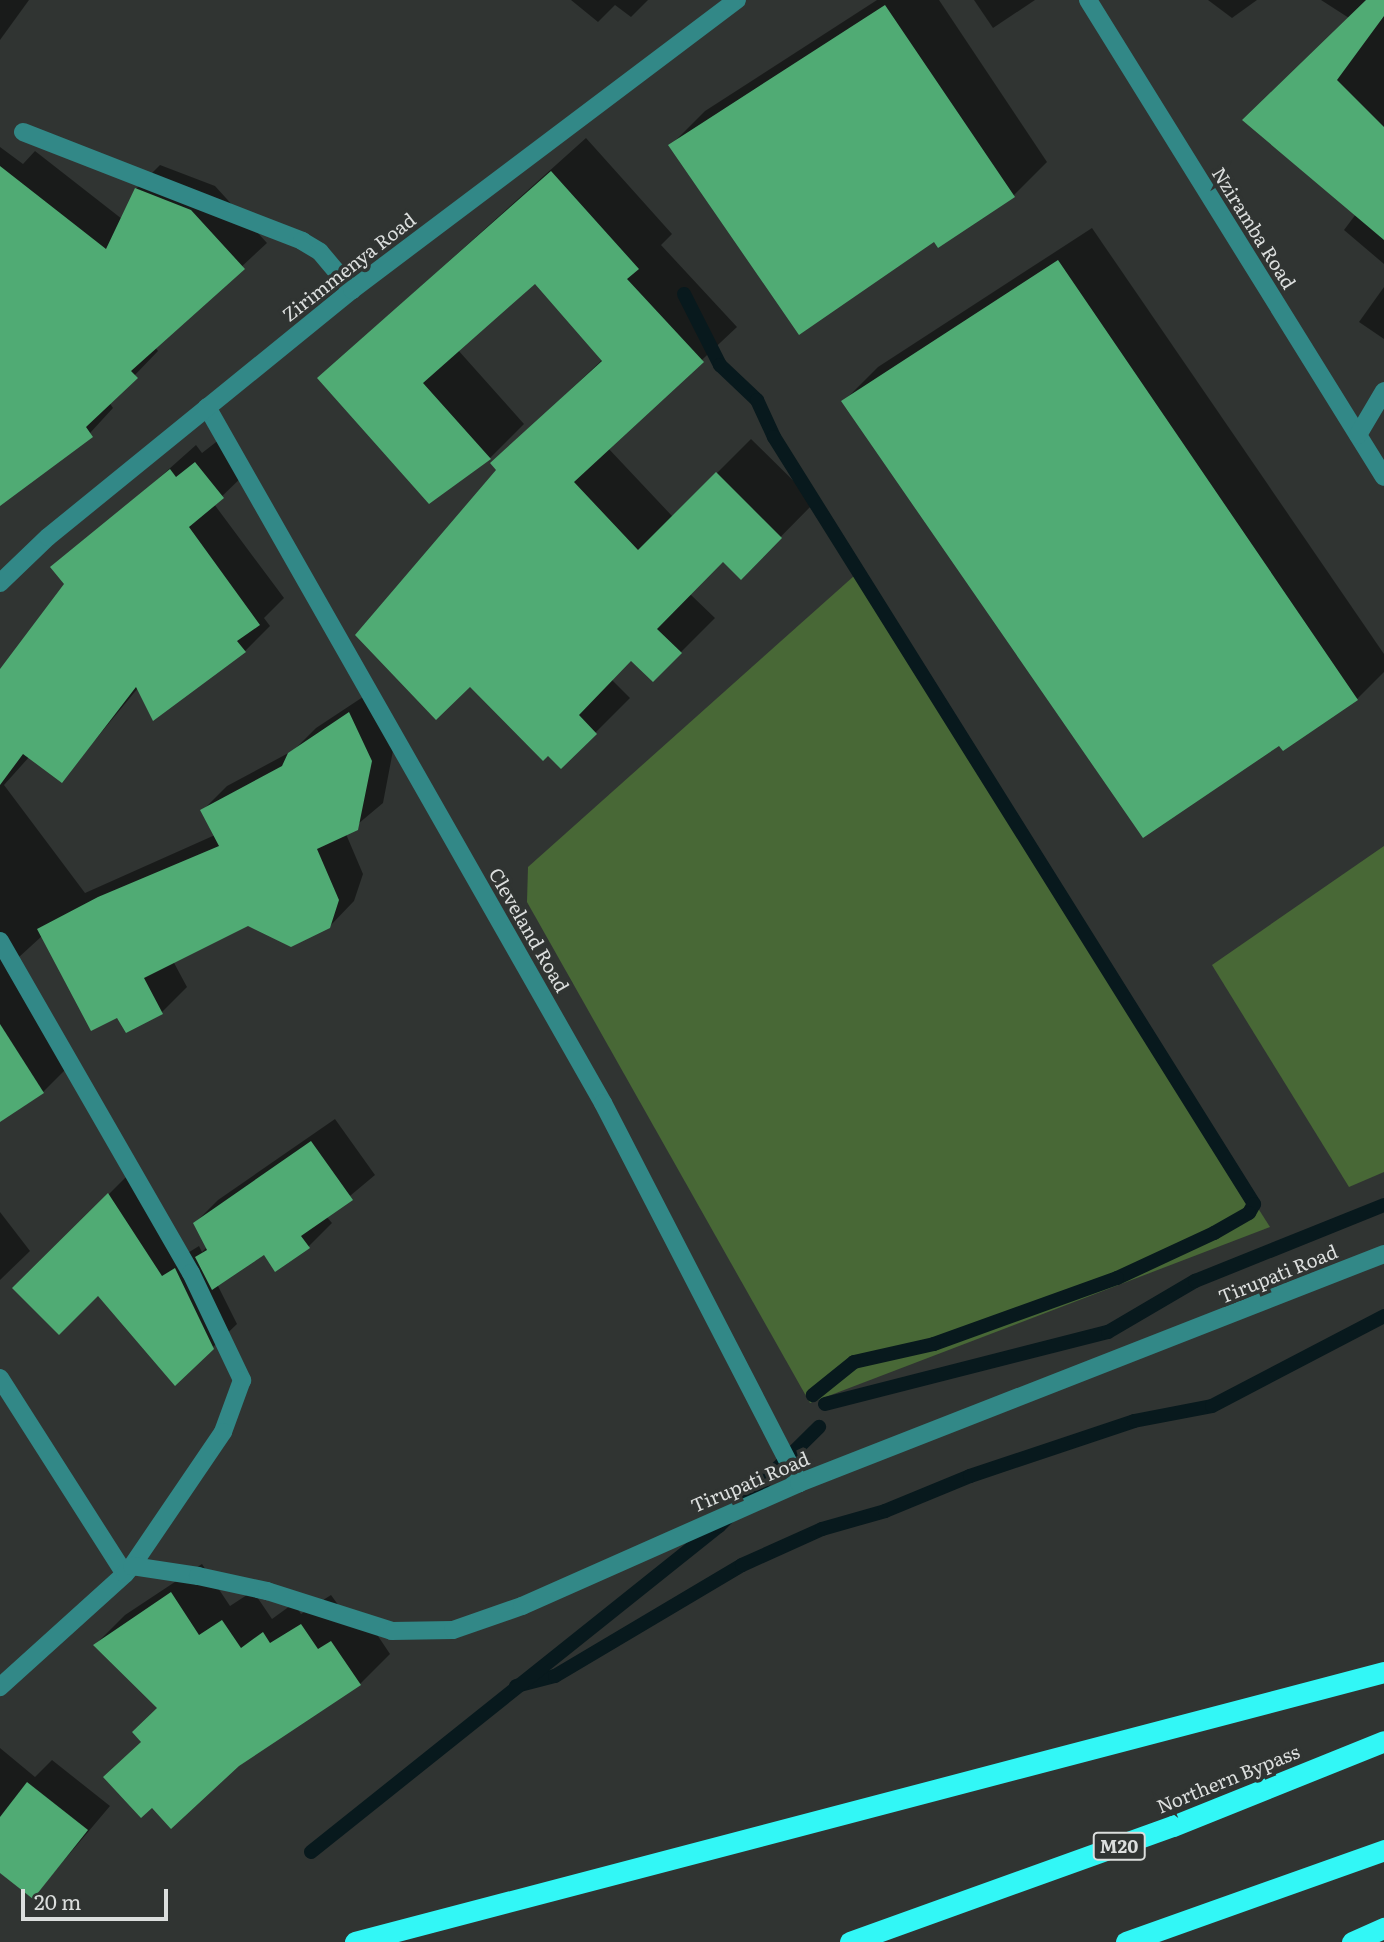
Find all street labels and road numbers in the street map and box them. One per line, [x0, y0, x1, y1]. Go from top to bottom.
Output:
street label: Nziramba Road [1207, 163, 1301, 293]
street label: Zirimmenya Road [278, 208, 420, 326]
street label: Cleveland Road [484, 864, 574, 996]
street label: Tirupati Road [1215, 1240, 1341, 1308]
street label: Tirupati Road [687, 1447, 813, 1517]
street label: Northern Bypass [1153, 1740, 1303, 1818]
road number: M20 [1091, 1832, 1147, 1860]

